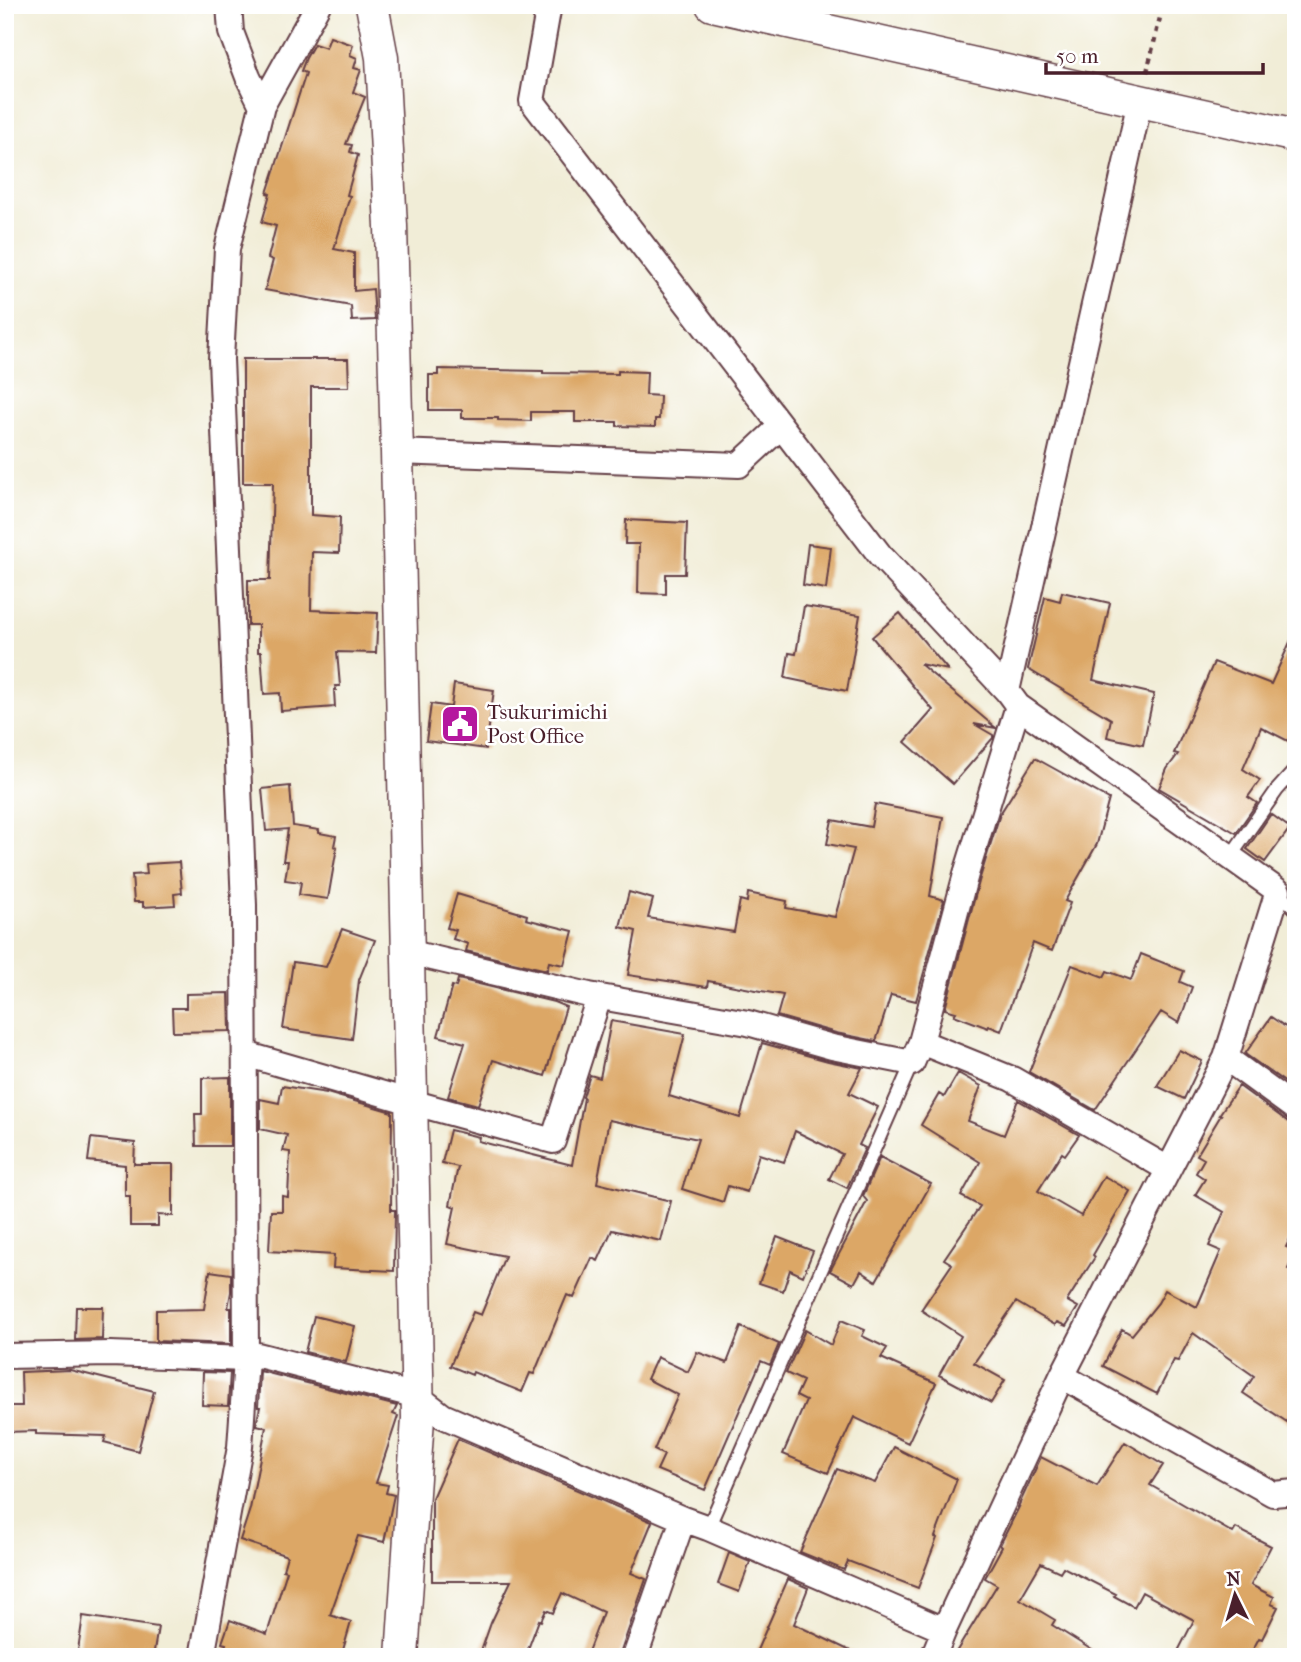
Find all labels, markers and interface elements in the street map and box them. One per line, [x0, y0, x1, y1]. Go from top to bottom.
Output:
scale bar [1046, 32, 1262, 76]
text: 50 m [1056, 44, 1099, 68]
place label: Tsukurimichi Post Office [487, 700, 608, 748]
public building icon: Tsukurimichi Post Office [439, 703, 481, 745]
north arrow [1200, 1560, 1270, 1630]
text: N [1225, 1567, 1242, 1591]

